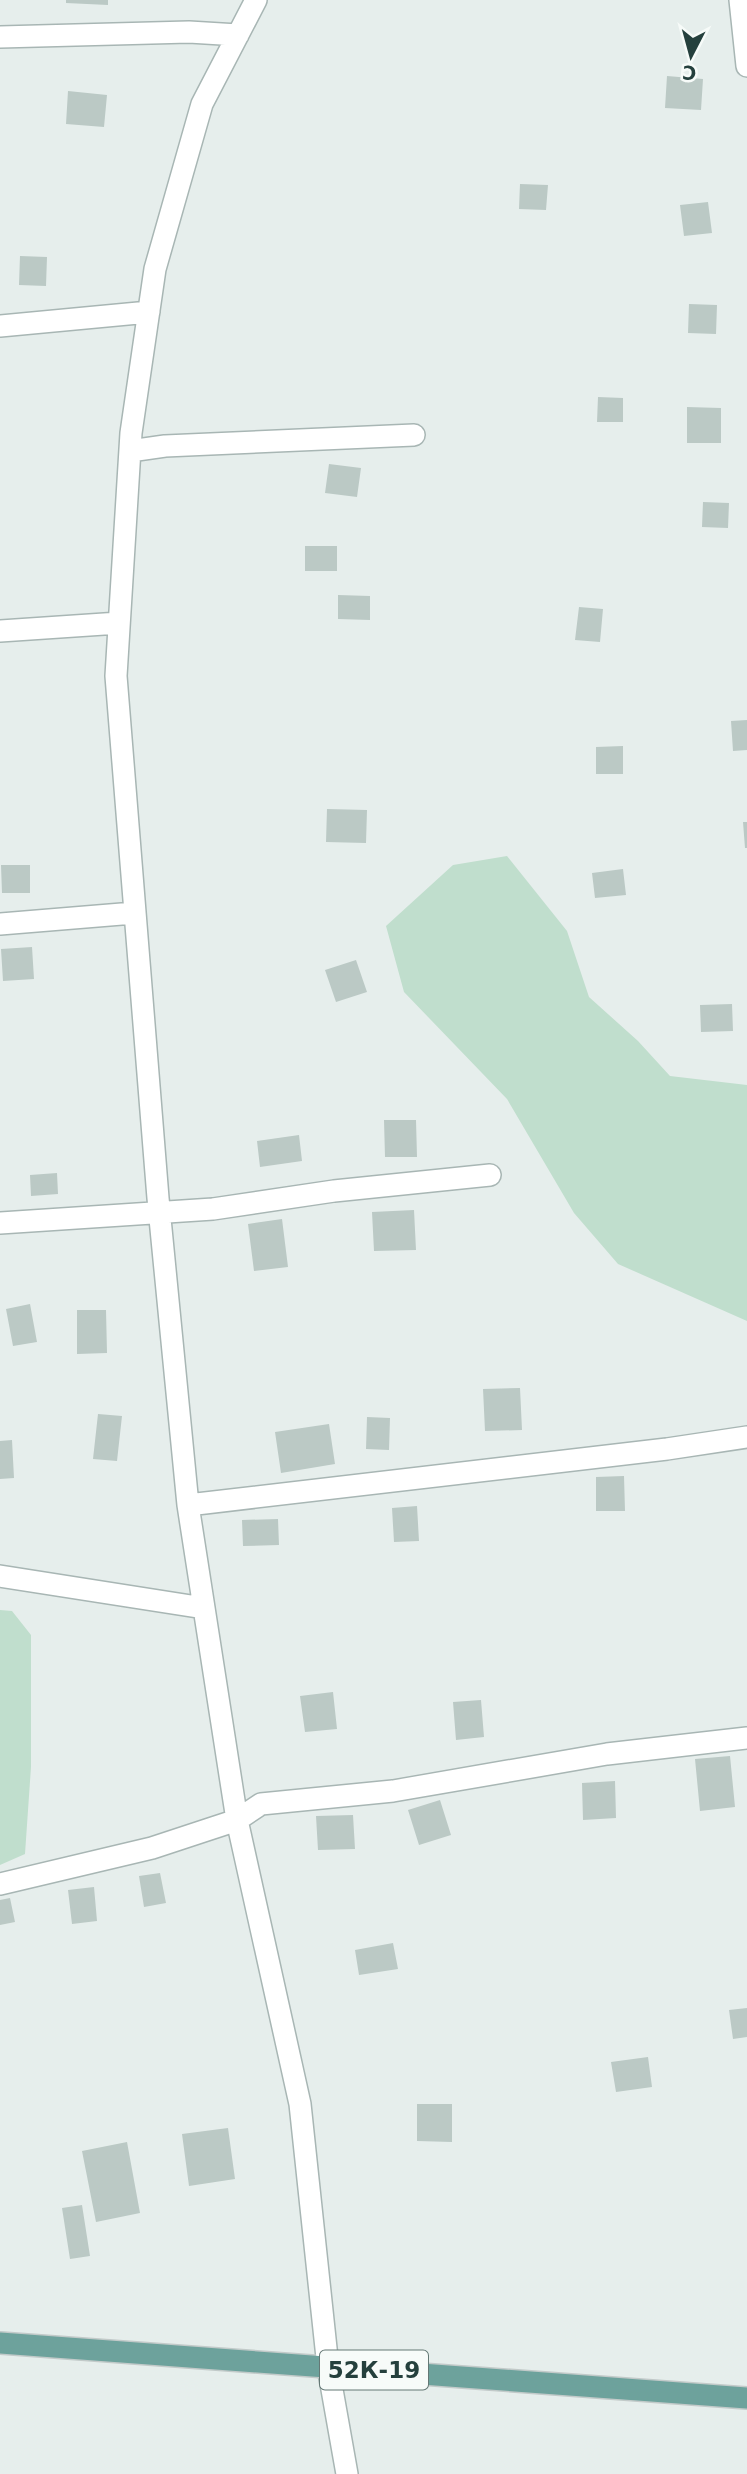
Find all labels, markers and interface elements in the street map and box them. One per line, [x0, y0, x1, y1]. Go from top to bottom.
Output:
north arrow [656, 21, 726, 91]
text: С [681, 61, 697, 85]
road number: 52К-19 [320, 2350, 428, 2390]

